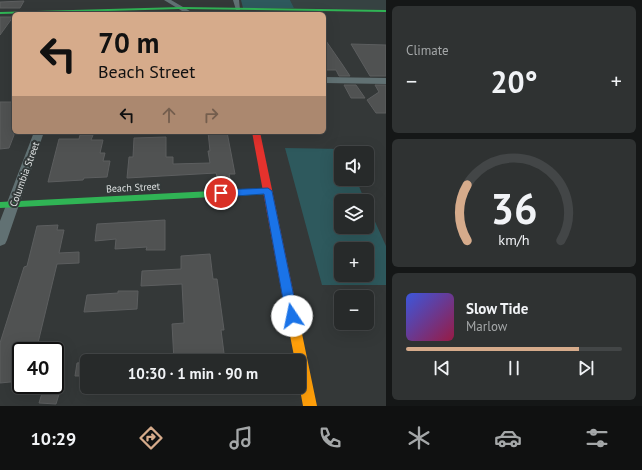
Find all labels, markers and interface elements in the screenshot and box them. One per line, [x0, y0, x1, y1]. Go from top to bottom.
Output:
text: 70 m [98, 24, 159, 61]
icon: left [32, 28, 84, 80]
text: Climate [406, 42, 449, 59]
text: Beach Street [98, 60, 195, 83]
text: 20° [490, 62, 538, 101]
text: − [406, 67, 417, 95]
text: + [611, 67, 622, 95]
icon: left [116, 104, 138, 126]
icon: ahead [158, 104, 180, 126]
icon: right [200, 104, 222, 126]
street label: Columbia Street [7, 139, 42, 209]
map controls [334, 146, 374, 330]
button: sound [334, 146, 374, 186]
pin [204, 176, 238, 210]
street label: Beach Street [106, 180, 161, 195]
icon: arrive [210, 182, 232, 204]
text: 36 [490, 182, 538, 235]
button: layers [334, 194, 374, 234]
text: km/h [498, 230, 530, 249]
button: + [334, 242, 374, 282]
button: − [334, 290, 374, 330]
position arrow [271, 295, 313, 337]
text: Slow Tide [466, 299, 528, 318]
text: Marlow [466, 318, 507, 335]
speed limit sign: 40 [12, 342, 64, 394]
icon: previous [431, 357, 453, 379]
icon: pause [503, 357, 525, 379]
icon: next [575, 357, 597, 379]
text: 10:30 · 1 min · 90 m [128, 364, 258, 383]
icon: directions [137, 424, 165, 452]
icon: music [227, 424, 255, 452]
icon: phone [316, 424, 344, 452]
icon: climate [405, 424, 433, 452]
icon: car [494, 424, 522, 452]
icon: filters [583, 424, 611, 452]
text: 10:29 [31, 427, 76, 450]

